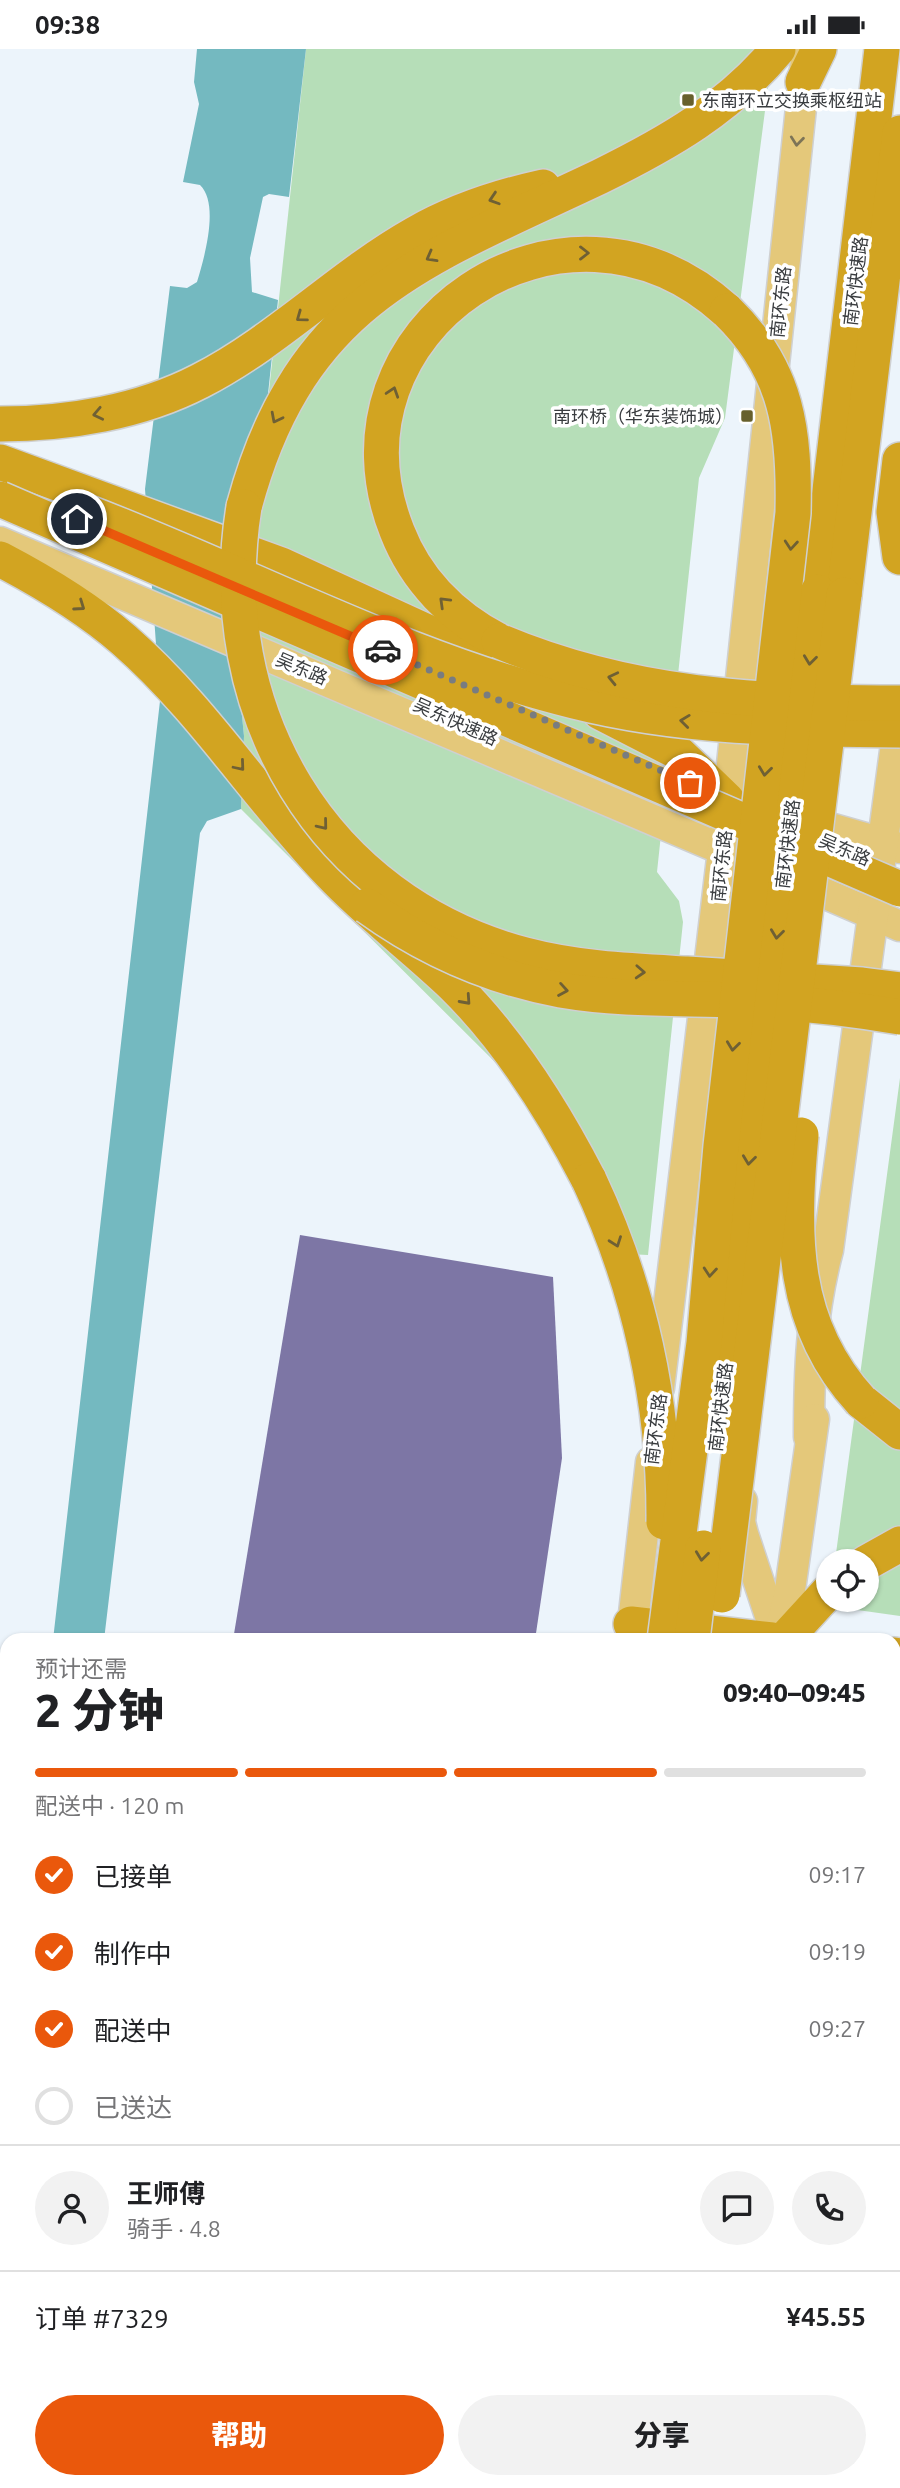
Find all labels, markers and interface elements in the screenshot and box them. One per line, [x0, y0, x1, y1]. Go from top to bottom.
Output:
text: 09:38 [35, 10, 100, 39]
place label: 东南环立交换乘枢纽站 [702, 90, 882, 110]
marker: 东南环立交换乘枢纽站 [680, 92, 696, 108]
one-way arrow [789, 135, 804, 147]
one-way arrow [488, 191, 501, 205]
street label: 南环快速路 [840, 235, 870, 327]
one-way arrow [579, 246, 590, 261]
one-way arrow [426, 248, 439, 262]
street label: 南环东路 [766, 265, 794, 339]
one-way arrow [296, 308, 309, 321]
one-way arrow [385, 387, 400, 399]
one-way arrow [92, 405, 104, 420]
place label: 南环桥（华东装饰城） [553, 406, 733, 426]
marker: 南环桥（华东装饰城） [739, 408, 755, 424]
one-way arrow [271, 411, 285, 423]
pin [47, 489, 107, 549]
icon: home [58, 500, 96, 538]
one-way arrow [784, 540, 799, 551]
one-way arrow [439, 597, 452, 610]
one-way arrow [72, 598, 85, 610]
courier [348, 615, 418, 685]
icon: car [364, 631, 402, 669]
street label: 吴东路 [273, 648, 331, 688]
one-way arrow [802, 654, 817, 666]
one-way arrow [607, 672, 619, 686]
street label: 吴东快速路 [411, 694, 501, 748]
one-way arrow [679, 714, 690, 729]
pin [660, 753, 720, 813]
one-way arrow [232, 758, 244, 771]
icon: bag [671, 764, 709, 802]
one-way arrow [757, 765, 772, 777]
street label: 南环快速路 [772, 798, 802, 890]
one-way arrow [314, 817, 327, 829]
street label: 南环东路 [707, 829, 735, 903]
street label: 吴东路 [816, 829, 874, 869]
one-way arrow [769, 928, 784, 940]
one-way arrow [635, 964, 646, 979]
one-way arrow [557, 982, 569, 997]
one-way arrow [458, 992, 470, 1005]
one-way arrow [725, 1040, 740, 1051]
one-way arrow [742, 1154, 757, 1166]
one-way arrow [608, 1236, 622, 1248]
one-way arrow [703, 1267, 718, 1278]
street label: 南环快速路 [705, 1361, 735, 1453]
street label: 南环东路 [641, 1392, 669, 1466]
map controls [816, 1549, 879, 1612]
button: locate [816, 1549, 879, 1612]
one-way arrow [694, 1550, 709, 1562]
text: 预计还需 [35, 1656, 127, 1681]
text: 09:40–09:45 [723, 1678, 866, 1707]
text: 2 分钟 [35, 1684, 164, 1736]
text: 配送中 · 120 m [35, 1793, 184, 1818]
icon: check [35, 1856, 73, 1894]
text: 已接单 [94, 1862, 172, 1891]
text: 09:17 [808, 1862, 866, 1887]
icon: check [35, 1933, 73, 1971]
text: 制作中 [94, 1939, 172, 1968]
text: 09:19 [808, 1939, 866, 1964]
icon: check [35, 2010, 73, 2048]
text: 配送中 [94, 2016, 172, 2045]
text: 09:27 [808, 2016, 866, 2041]
text: 已送达 [94, 2093, 172, 2122]
button: person [35, 2171, 109, 2245]
button: chat [700, 2171, 774, 2245]
button: phone [792, 2171, 866, 2245]
text: 王师傅 [127, 2179, 205, 2208]
text: 骑手 · 4.8 [127, 2216, 221, 2241]
text: ¥45.55 [786, 2302, 866, 2331]
text: 订单 #7329 [35, 2304, 169, 2333]
button: 帮助 [35, 2395, 444, 2475]
button: 分享 [458, 2395, 866, 2475]

